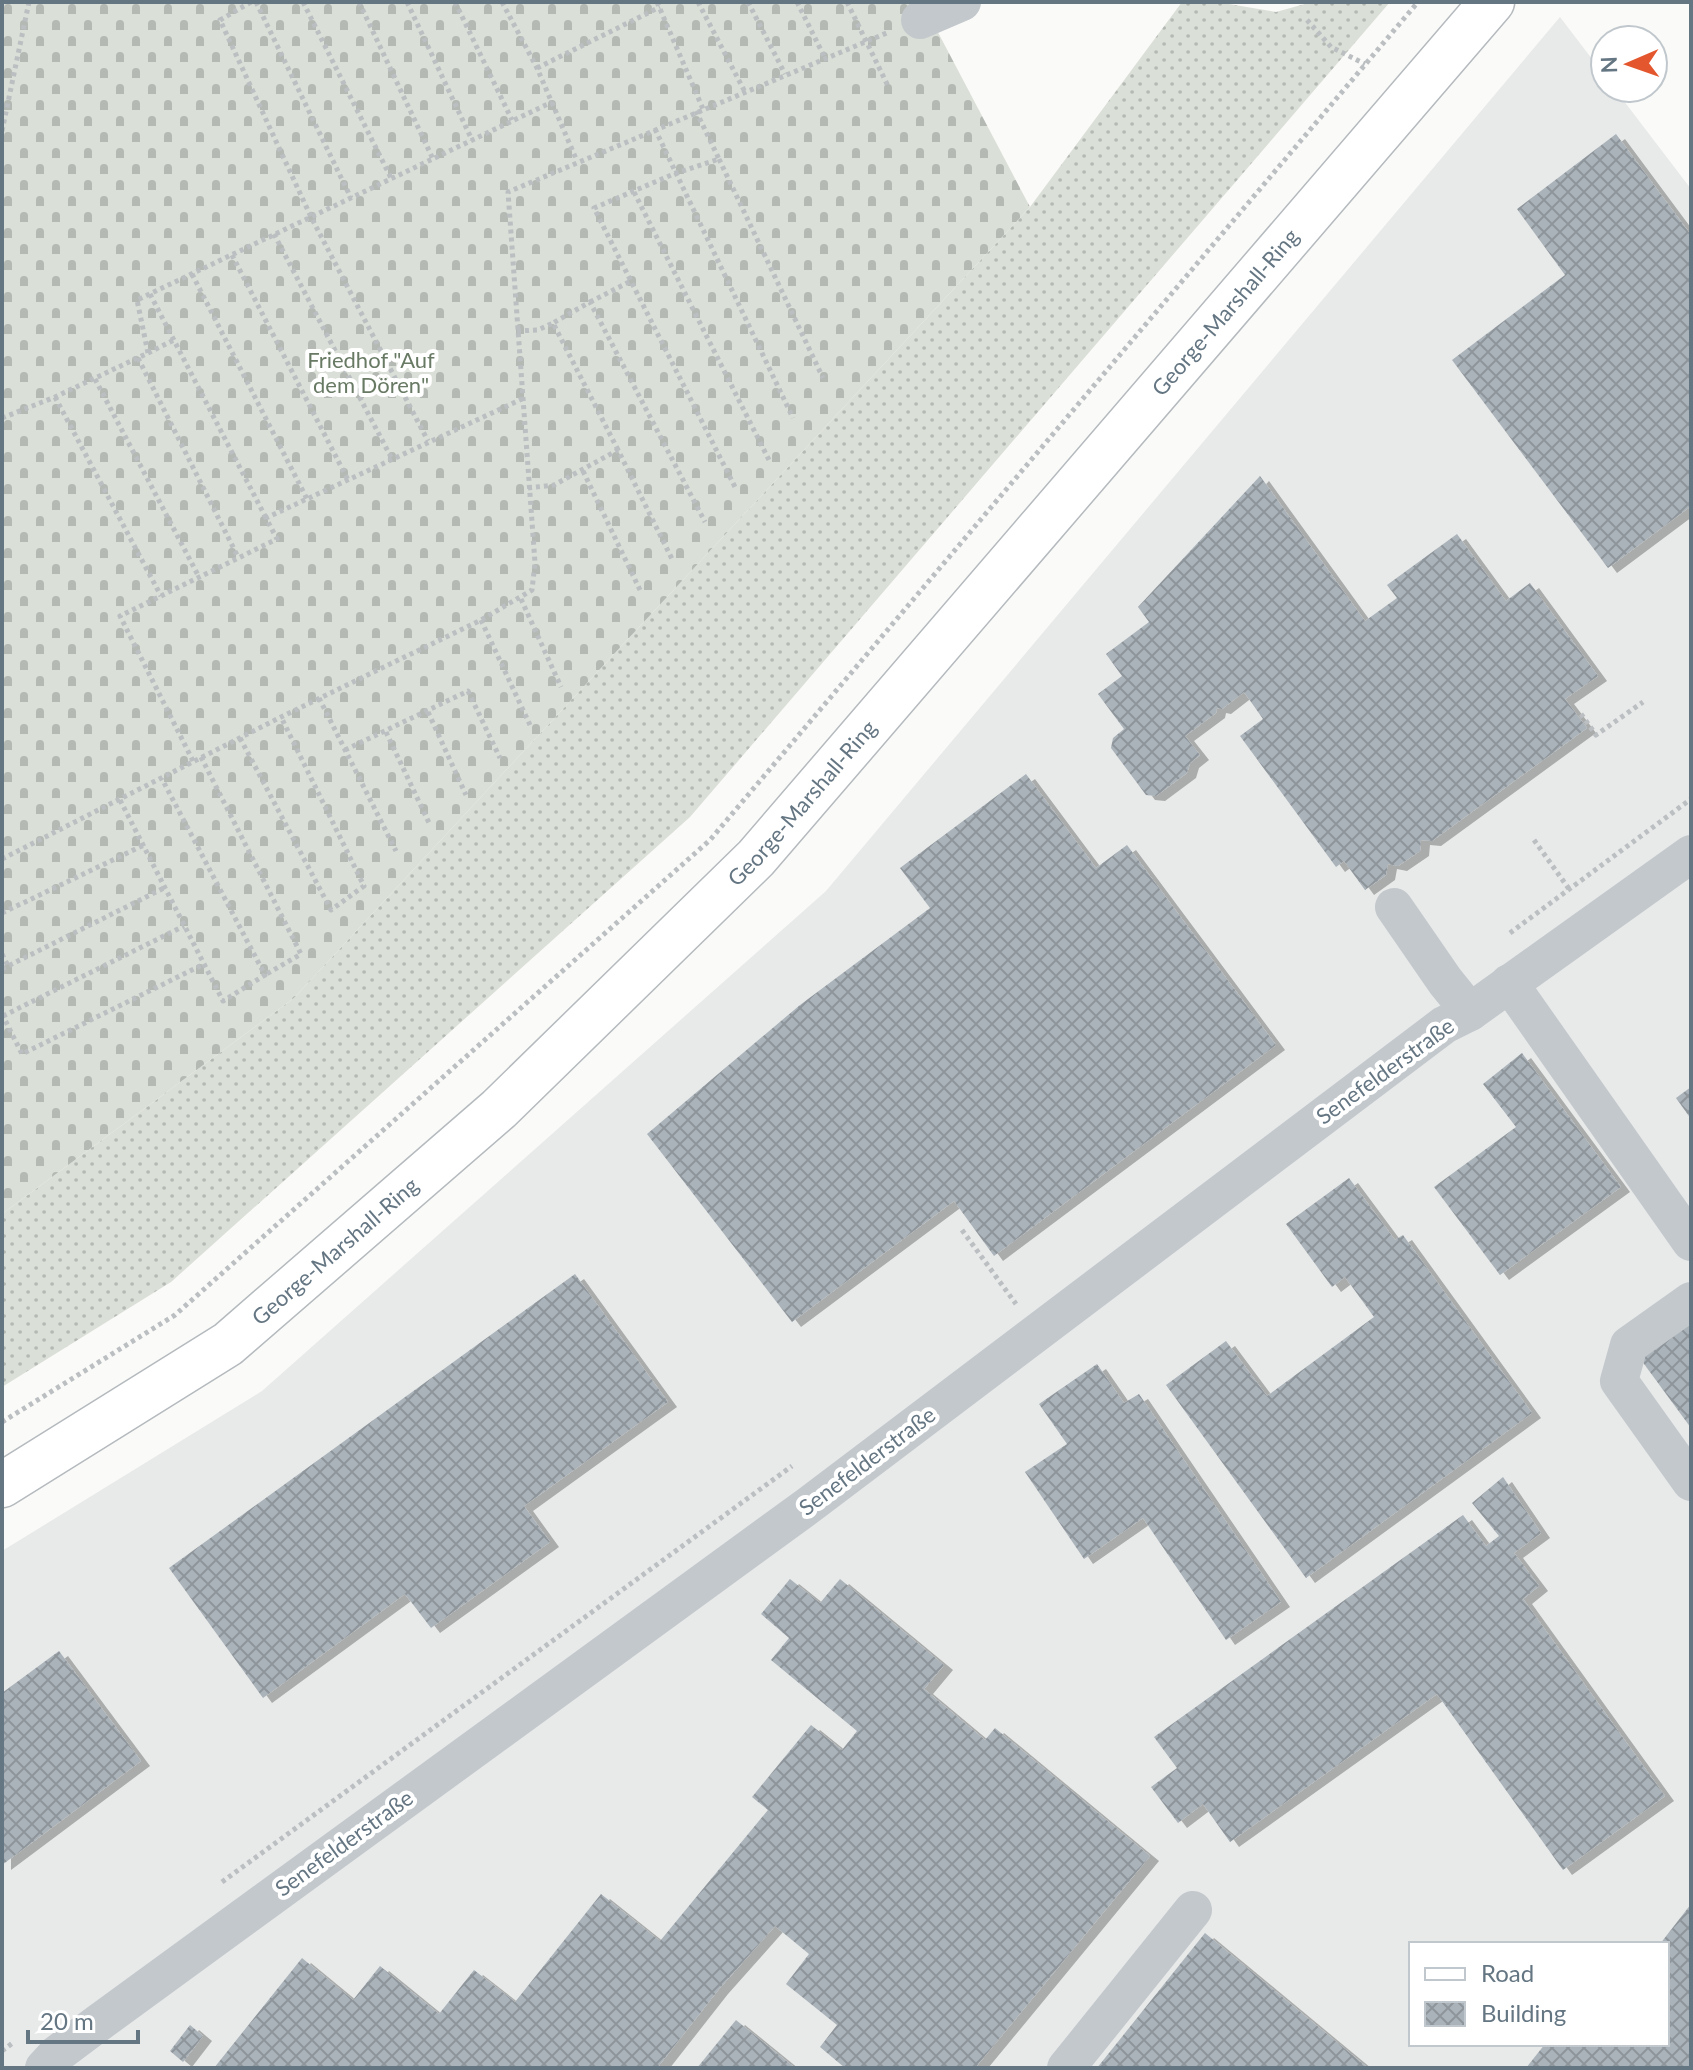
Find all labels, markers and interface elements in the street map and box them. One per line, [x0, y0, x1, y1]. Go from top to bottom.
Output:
north arrow [1589, 24, 1669, 104]
text: N [1595, 56, 1622, 74]
street label: George-Marshall-Ring [1146, 223, 1304, 401]
park label: Friedhof "Auf dem Dören" [307, 346, 435, 398]
street label: George-Marshall-Ring [722, 714, 882, 891]
street label: Senefelderstraße [1310, 1012, 1459, 1130]
street label: George-Marshall-Ring [246, 1171, 424, 1330]
street label: Senefelderstraße [793, 1401, 940, 1521]
street label: Senefelderstraße [269, 1784, 418, 1902]
legend [1409, 1942, 1669, 2046]
text: Road [1481, 1958, 1534, 1987]
scale bar [28, 1994, 138, 2044]
text: Building [1481, 1998, 1566, 2027]
text: 20 m [40, 2006, 94, 2035]

